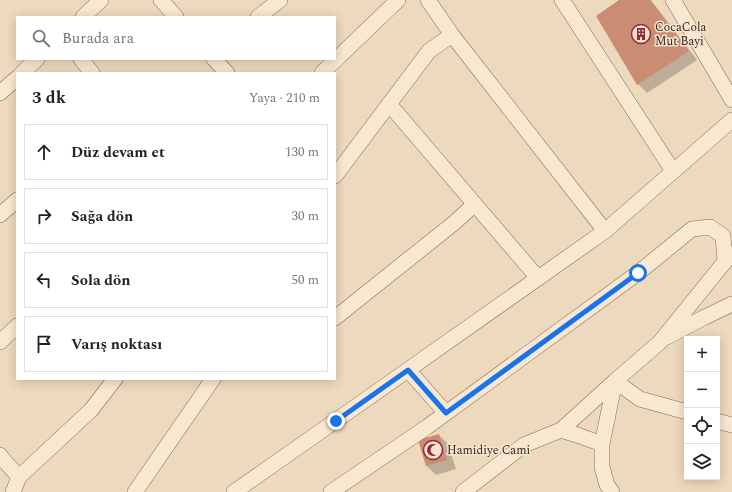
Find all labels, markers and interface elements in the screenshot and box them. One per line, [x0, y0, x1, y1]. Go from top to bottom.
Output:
search box [16, 16, 336, 60]
place label: CocaCola Mut Bayi [655, 18, 707, 51]
building icon: CocaCola Mut Bayi [630, 23, 652, 45]
icon: search [30, 27, 52, 49]
text: Burada ara [62, 27, 134, 50]
text: 3 dk [32, 85, 66, 111]
text: Yaya · 210 m [249, 88, 320, 108]
icon: ahead [33, 141, 55, 163]
text: Düz devam et [71, 141, 165, 164]
text: 130 m [285, 142, 319, 162]
icon: right [33, 205, 55, 227]
text: Sağa dön [71, 205, 133, 228]
text: 30 m [292, 206, 319, 226]
route start [629, 264, 647, 282]
icon: left [33, 269, 55, 291]
text: Sola dön [71, 269, 131, 292]
text: 50 m [292, 270, 319, 290]
icon: arrive [33, 333, 55, 355]
text: Varış noktası [71, 333, 162, 356]
map controls [684, 336, 720, 480]
button: + [684, 336, 720, 372]
button: − [684, 372, 720, 408]
button: locate [684, 408, 720, 444]
route end [327, 412, 345, 430]
mosque icon: Hamidiye Cami [422, 439, 444, 461]
place label: Hamidiye Cami [447, 441, 530, 460]
button: layers [684, 444, 720, 480]

